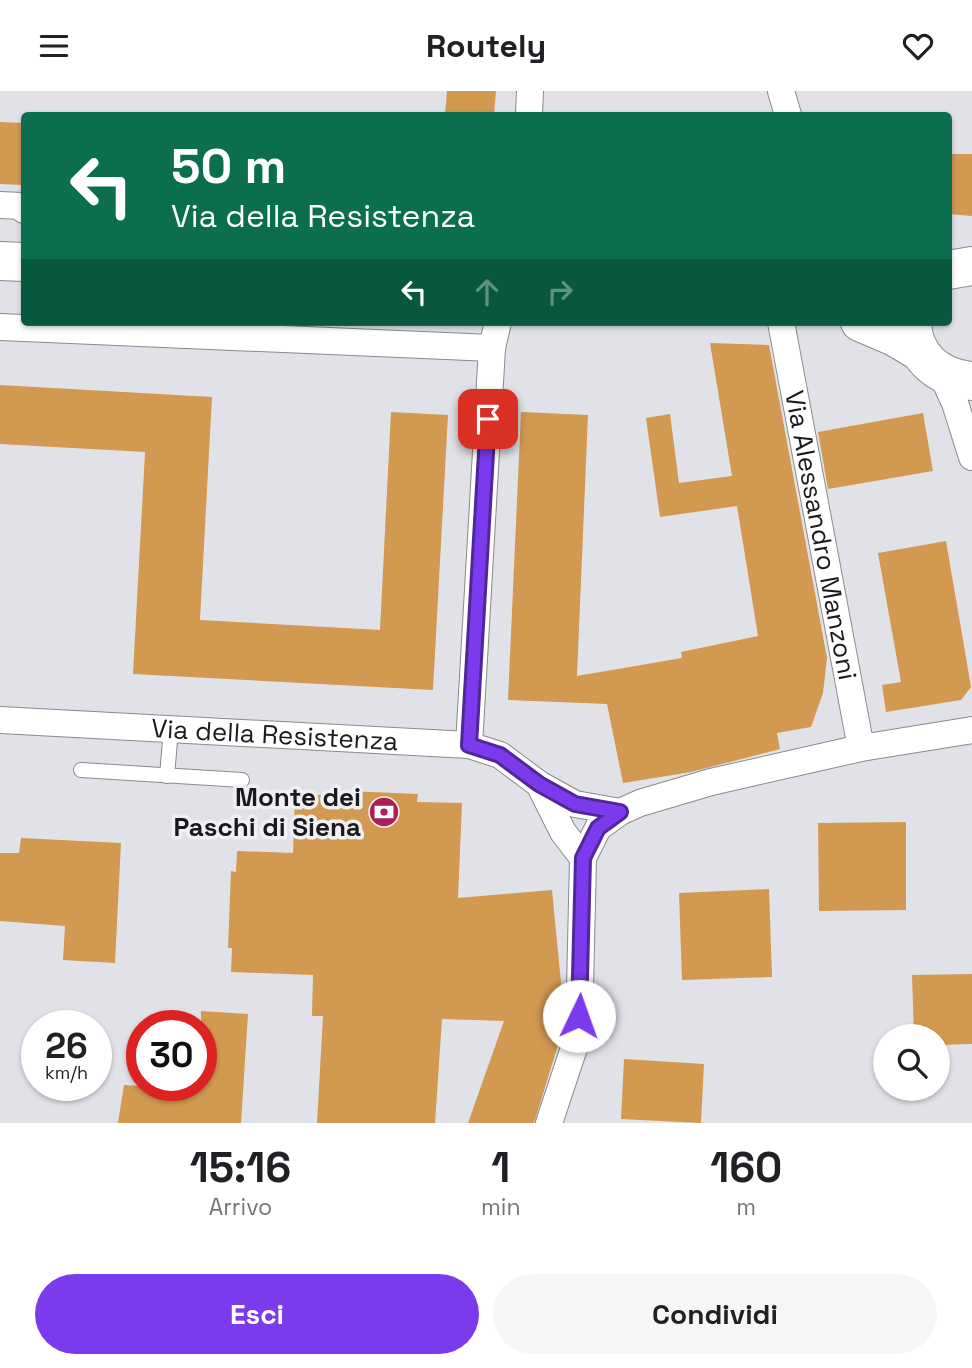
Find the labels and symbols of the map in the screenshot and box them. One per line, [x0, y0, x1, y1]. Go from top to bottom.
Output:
street label: Via Alessandro Manzoni [777, 388, 865, 683]
pin [458, 389, 518, 449]
street label: Via della Resistenza [150, 711, 399, 758]
place label: Monte dei Paschi di Siena [173, 780, 361, 844]
bank icon: Monte dei Paschi di Siena [367, 795, 401, 829]
position arrow [542, 979, 616, 1053]
speed limit sign: 30 [126, 1010, 217, 1101]

